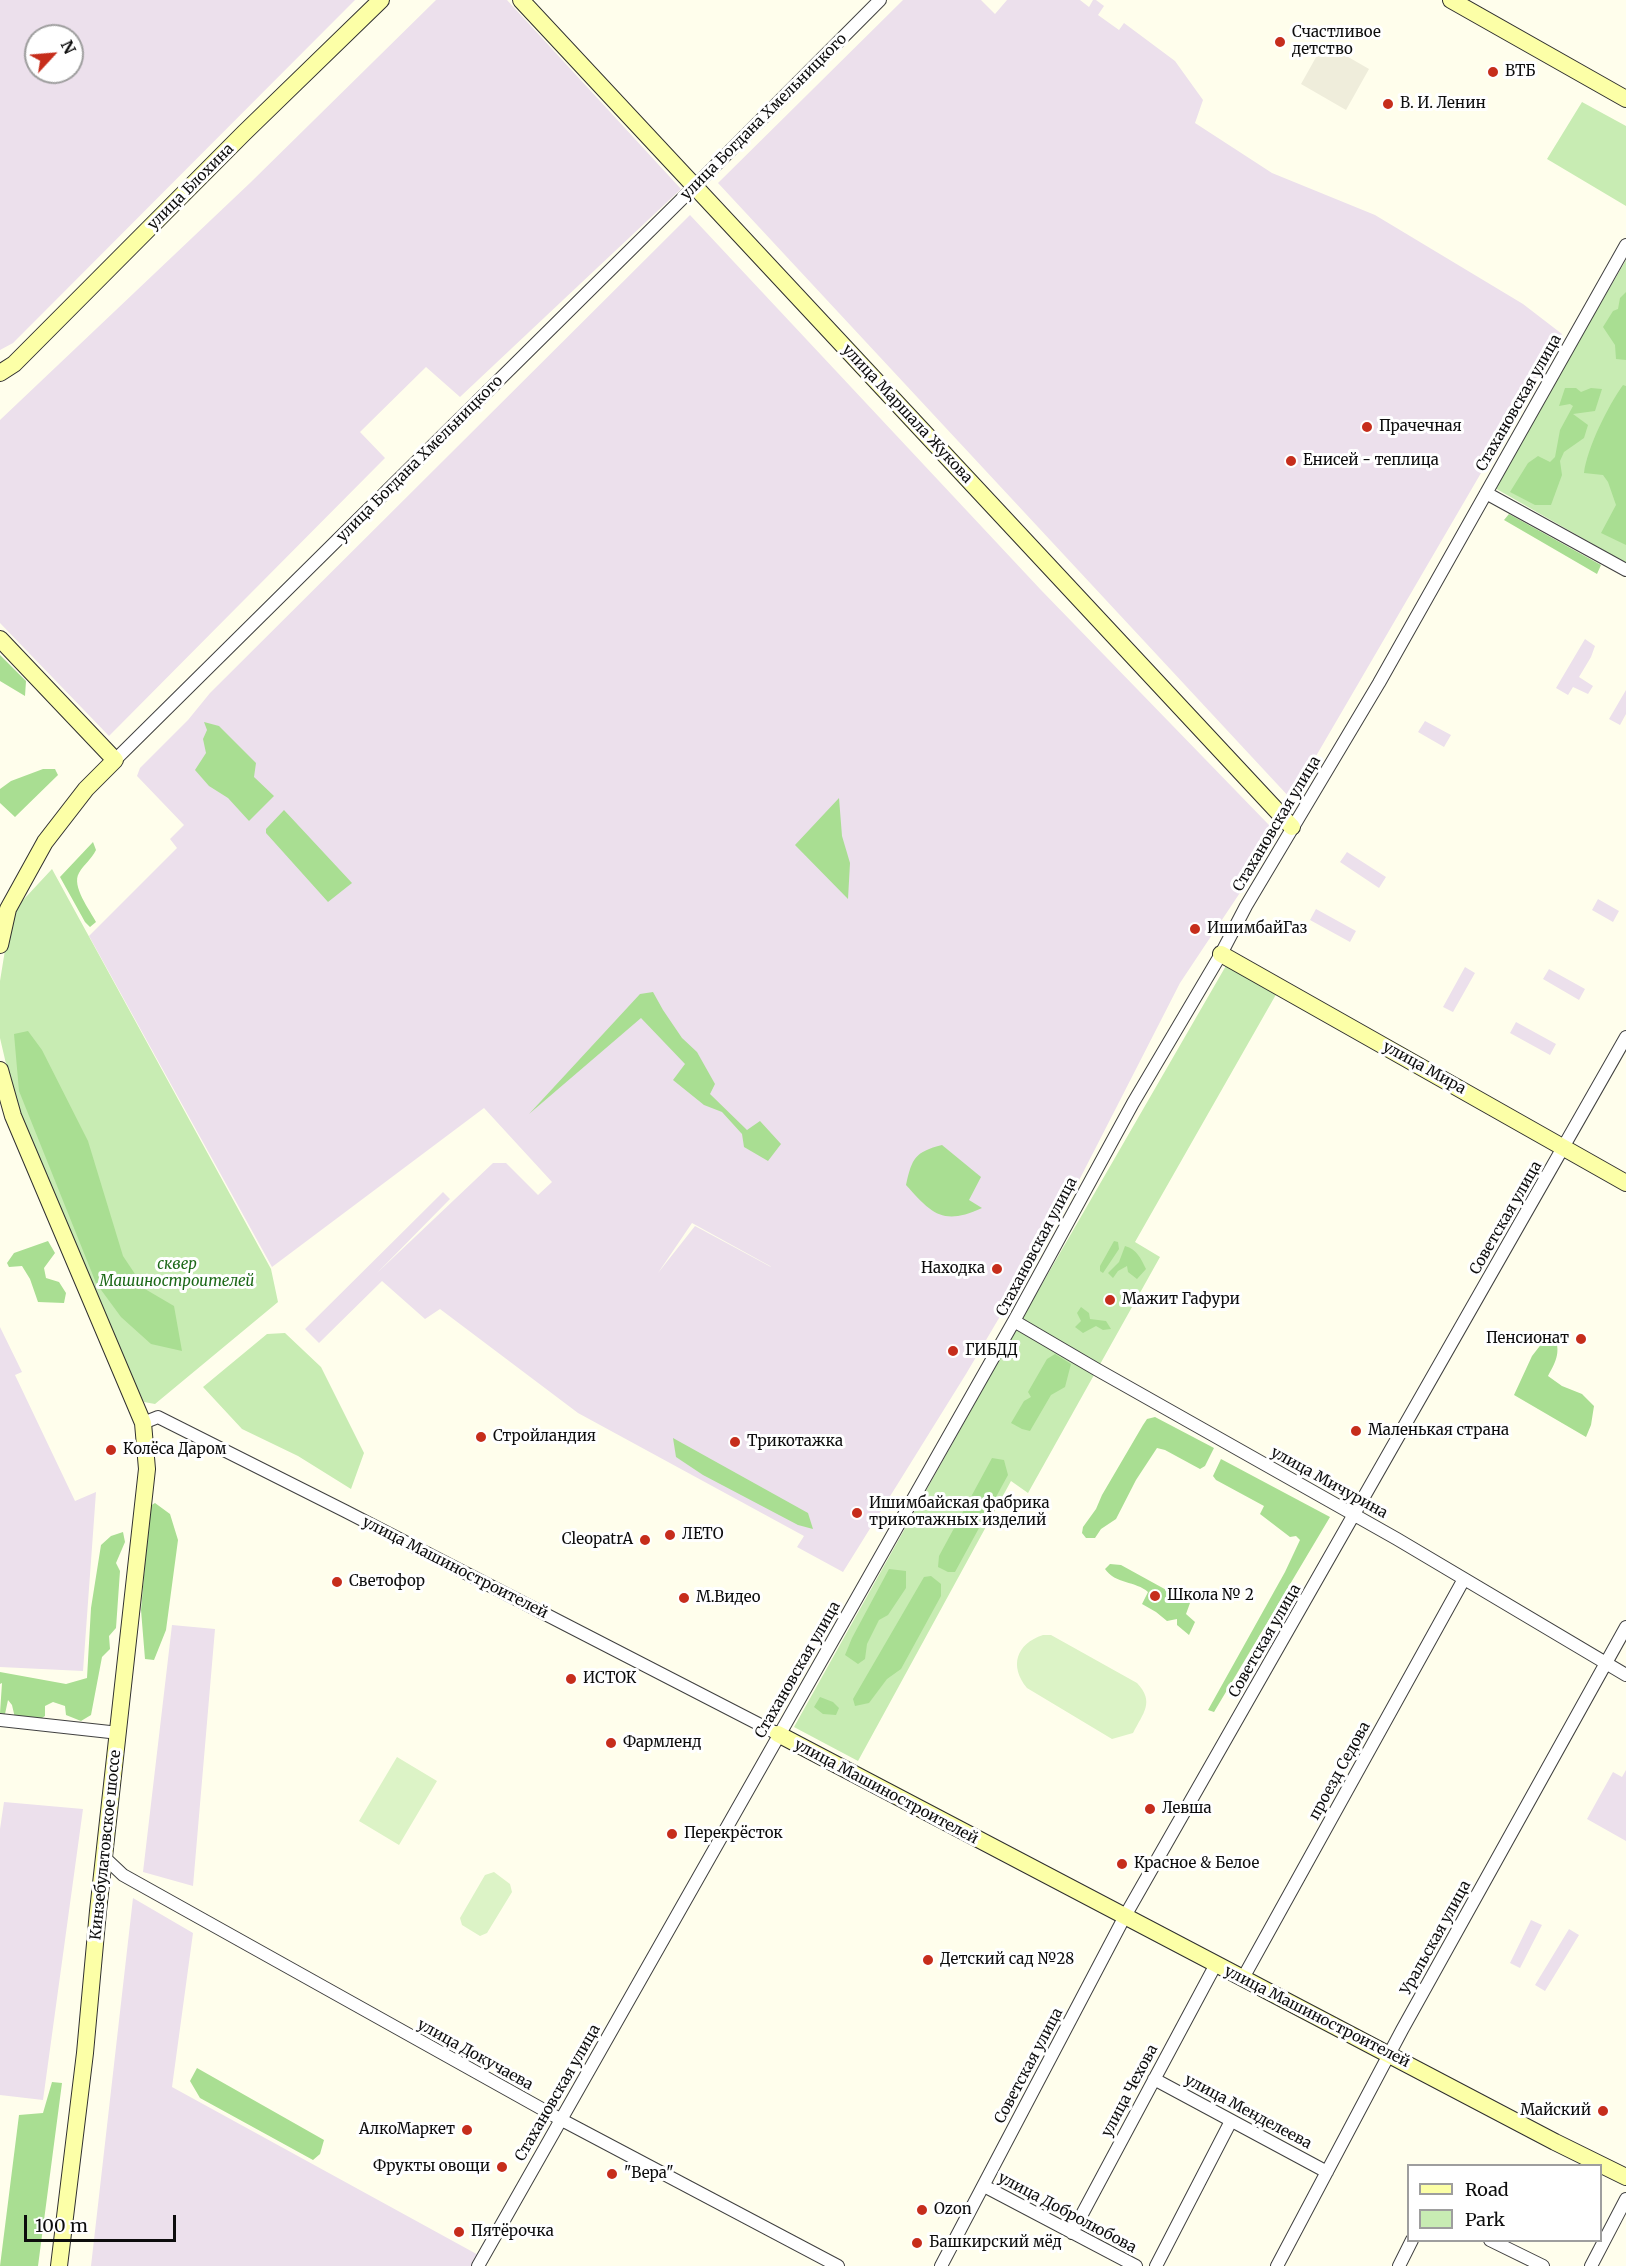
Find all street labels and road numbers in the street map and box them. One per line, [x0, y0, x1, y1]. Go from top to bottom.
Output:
street label: улица Богдана Хмельницкого [677, 30, 851, 204]
street label: улица Блохина [144, 140, 238, 234]
street label: Стахановская улица [1472, 331, 1566, 475]
street label: улица Маршала Жукова [838, 341, 976, 487]
street label: улица Богдана Хмельницкого [333, 372, 507, 546]
street label: Стахановская улица [1229, 753, 1325, 895]
street label: улица Мира [1379, 1038, 1469, 1098]
street label: Советская улица [1466, 1158, 1546, 1278]
street label: Стахановская улица [993, 1174, 1081, 1320]
street label: улица Мичурина [1267, 1443, 1391, 1523]
street label: улица Машиностроителей [359, 1513, 551, 1623]
street label: Советская улица [1225, 1581, 1305, 1701]
street label: Стахановская улица [751, 1598, 845, 1742]
street label: проезд Седова [1306, 1719, 1374, 1823]
street label: улица Машиностроителей [791, 1736, 981, 1848]
street label: Кинзебулатовское шоссе [87, 1749, 125, 1941]
street label: Уральская улица [1397, 1878, 1475, 1998]
street label: улица Машиностроителей [1221, 1962, 1413, 2072]
street label: Советская улица [991, 2005, 1067, 2127]
street label: улица Докучаева [414, 2016, 536, 2094]
street label: Стахановская улица [511, 2021, 605, 2165]
street label: улица Чехова [1098, 2042, 1162, 2140]
street label: улица Менделеева [1181, 2071, 1315, 2153]
street label: улица Добролюбова [995, 2169, 1139, 2257]

